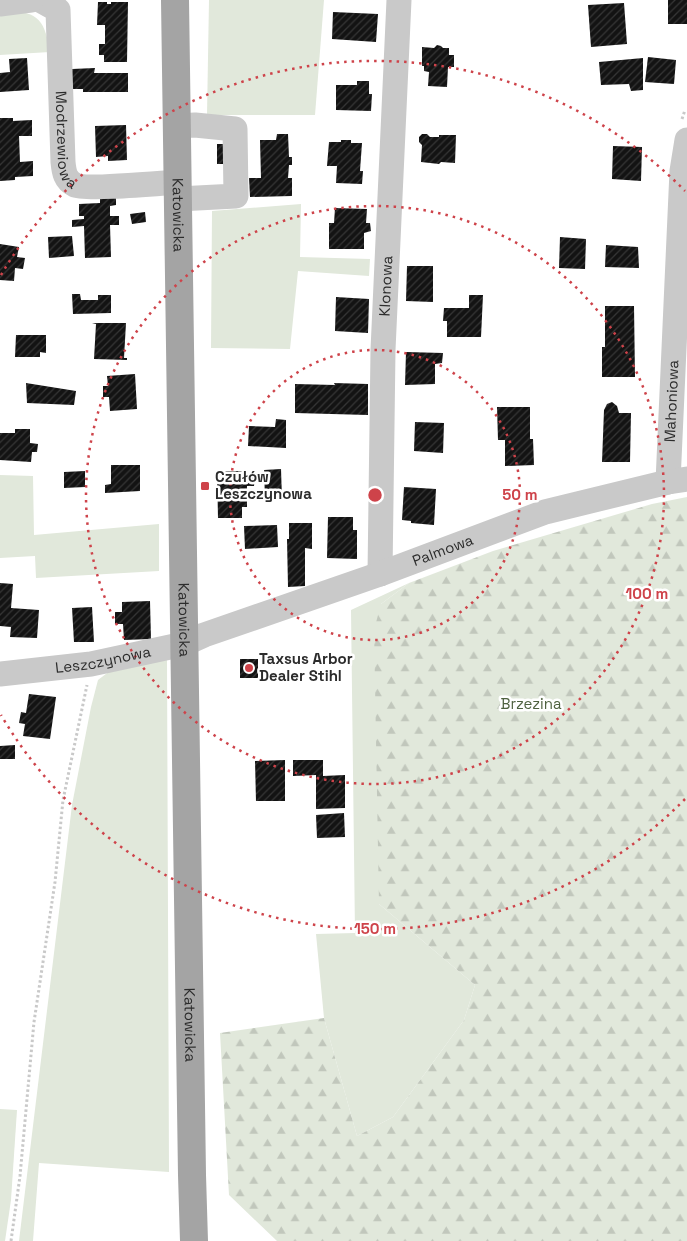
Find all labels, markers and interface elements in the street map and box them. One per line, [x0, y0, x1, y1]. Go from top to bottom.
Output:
street label: Modrzewiowa [52, 90, 81, 193]
street label: Katowicka [169, 178, 189, 253]
street label: Klonowa [375, 255, 396, 317]
street label: Mahoniowa [660, 359, 683, 443]
place label: Czułów Leszczynowa [215, 467, 312, 503]
marker: Czułów Leszczynowa [199, 480, 211, 492]
text: 50 m [502, 485, 538, 504]
centre of rings [366, 486, 384, 504]
street label: Palmowa [409, 530, 476, 570]
street label: Katowicka [174, 583, 195, 658]
text: 100 m [626, 584, 668, 603]
street label: Leszczynowa [54, 641, 153, 677]
place label: Taxsus Arbor Dealer Stihl [259, 649, 353, 685]
marker: Taxsus Arbor Dealer Stihl [243, 662, 255, 674]
park label: Brzezina [500, 694, 562, 713]
text: 150 m [354, 919, 396, 938]
street label: Katowicka [180, 988, 200, 1063]

